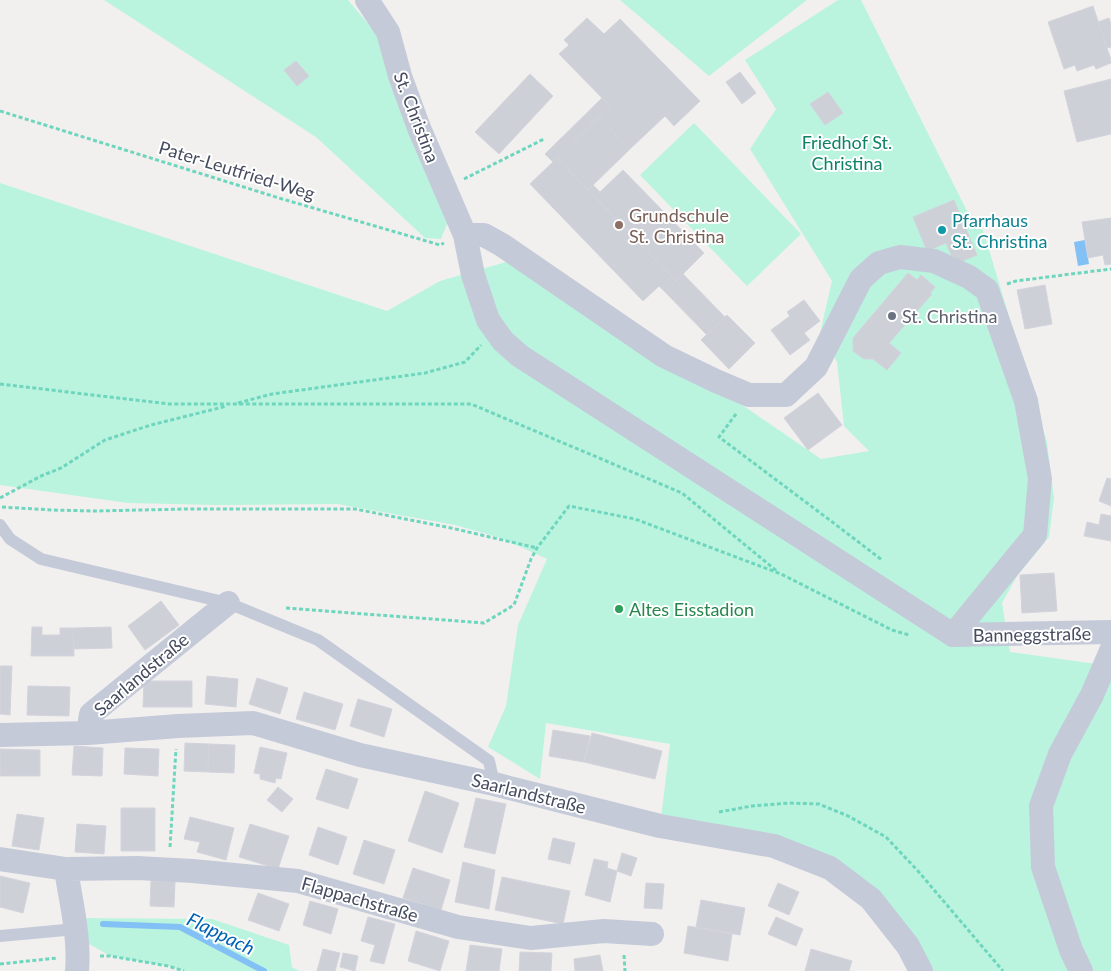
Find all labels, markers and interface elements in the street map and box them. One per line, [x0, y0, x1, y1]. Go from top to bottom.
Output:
street label: St. Christina [390, 68, 444, 166]
park label: Friedhof St. Christina [802, 131, 892, 174]
street label: Pater-Leutfried-Weg [156, 136, 318, 204]
place label: Grundschule St. Christina [629, 204, 729, 247]
place label: Pfarrhaus St. Christina [952, 209, 1047, 252]
marker: Grundschule St. Christina [613, 219, 625, 231]
marker: Pfarrhaus St. Christina [936, 224, 948, 236]
place label: St. Christina [902, 305, 997, 327]
marker: St. Christina [886, 310, 898, 322]
place label: Altes Eisstadion [629, 598, 754, 620]
marker: Altes Eisstadion [613, 603, 625, 615]
street label: Banneggstraße [973, 622, 1091, 646]
street label: Saarlandstraße [89, 628, 193, 720]
street label: Saarlandstraße [470, 768, 588, 818]
street label: Flappachstraße [299, 872, 421, 926]
water label: Flappach [183, 907, 259, 959]

